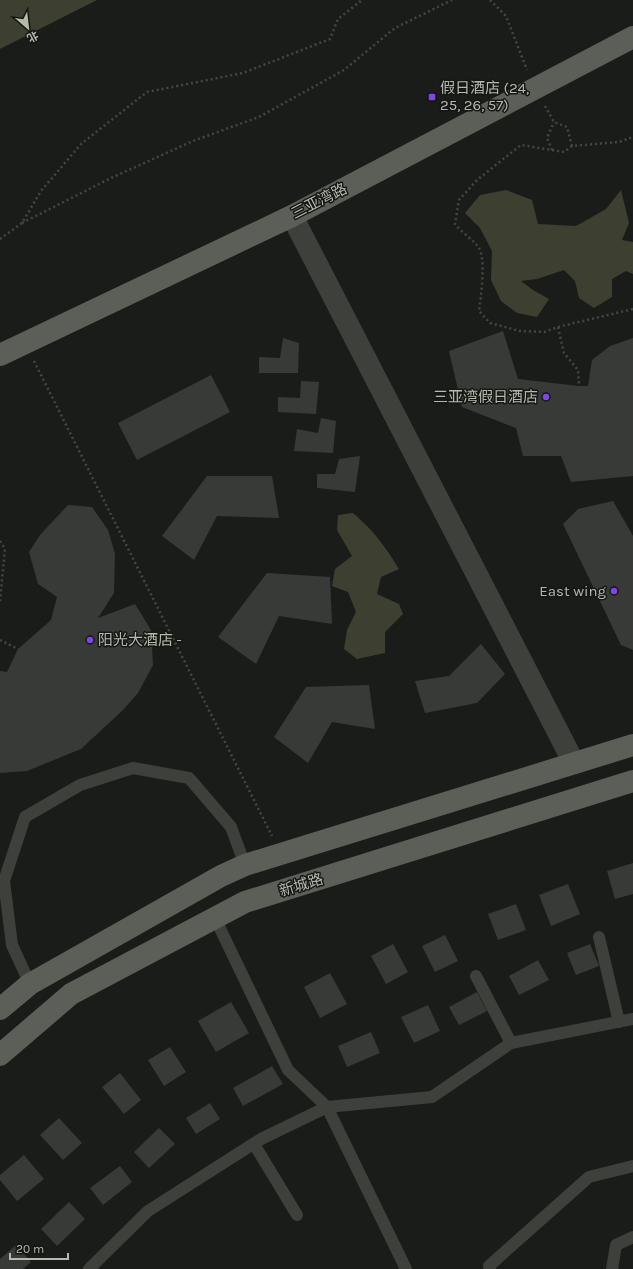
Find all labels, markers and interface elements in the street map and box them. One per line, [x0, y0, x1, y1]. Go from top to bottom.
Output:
north arrow [8, 8, 48, 48]
text: 北 [25, 28, 40, 45]
place label: 假日酒店 (24, 25, 26, 57) [440, 79, 529, 114]
marker: 假日酒店 (24, 25, 26, 57) [427, 92, 437, 102]
street label: 三亚湾路 [288, 179, 350, 223]
place label: 三亚湾假日酒店 [433, 388, 538, 406]
marker: 三亚湾假日酒店 [541, 392, 551, 402]
place label: East wing [539, 582, 607, 600]
marker: East wing [609, 586, 619, 596]
place label: 阳光大酒店 - [98, 631, 182, 649]
marker: 阳光大酒店 - [85, 635, 95, 645]
street label: 新城路 [277, 870, 325, 900]
scale bar [10, 1235, 68, 1261]
text: 20 m [16, 1242, 44, 1256]

